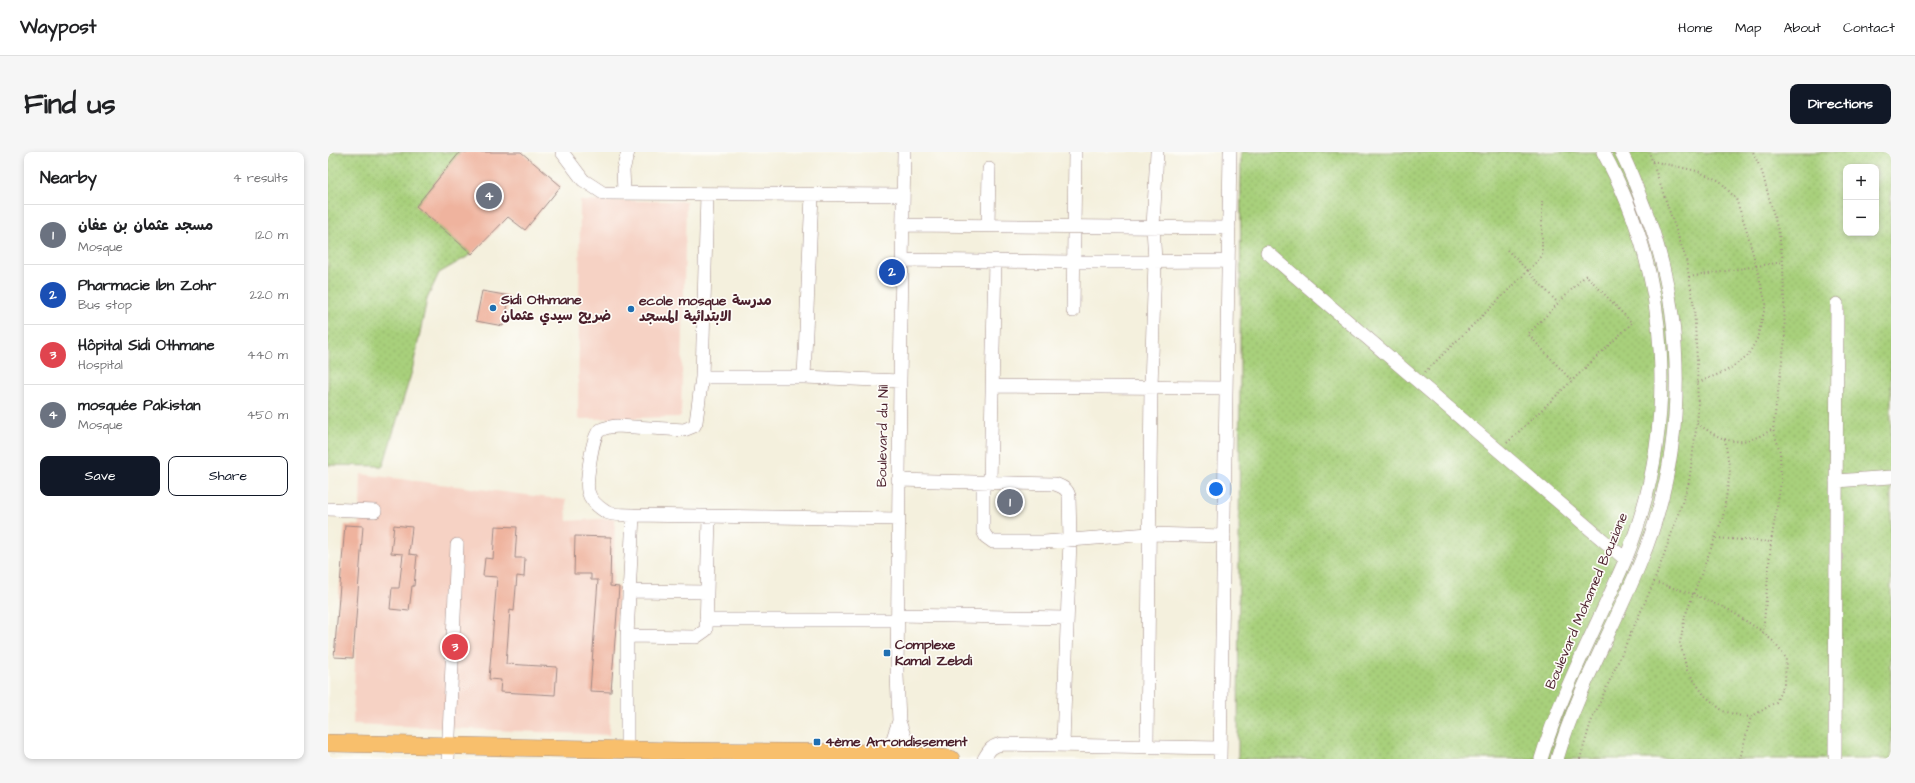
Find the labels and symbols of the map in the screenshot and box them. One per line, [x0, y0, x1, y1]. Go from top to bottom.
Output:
pin: 4 [476, 181, 502, 211]
pin: 2 [879, 257, 905, 287]
place label: Sidi Othmane ضريح سيدي عثمان [500, 290, 611, 326]
place label: ecole mosque مدرسة الابتدائية المسجد [639, 291, 772, 327]
marker: Sidi Othmane ضريح سيدي عثمان [488, 303, 498, 313]
marker: ecole mosque مدرسة الابتدائية المسجد [626, 304, 636, 314]
street label: Boulevard du Nil [872, 385, 894, 487]
your location [1206, 479, 1226, 499]
pin: 1 [997, 487, 1023, 517]
street label: Boulevard Mohamed Bouziane [1541, 509, 1633, 692]
pin: 3 [442, 632, 468, 662]
place label: Complexe Kamal Zebdi [895, 635, 973, 671]
marker: Complexe Kamal Zebdi [882, 648, 892, 658]
place label: 4ème Arrondissement [825, 732, 968, 752]
marker: 4ème Arrondissement [812, 737, 822, 747]

